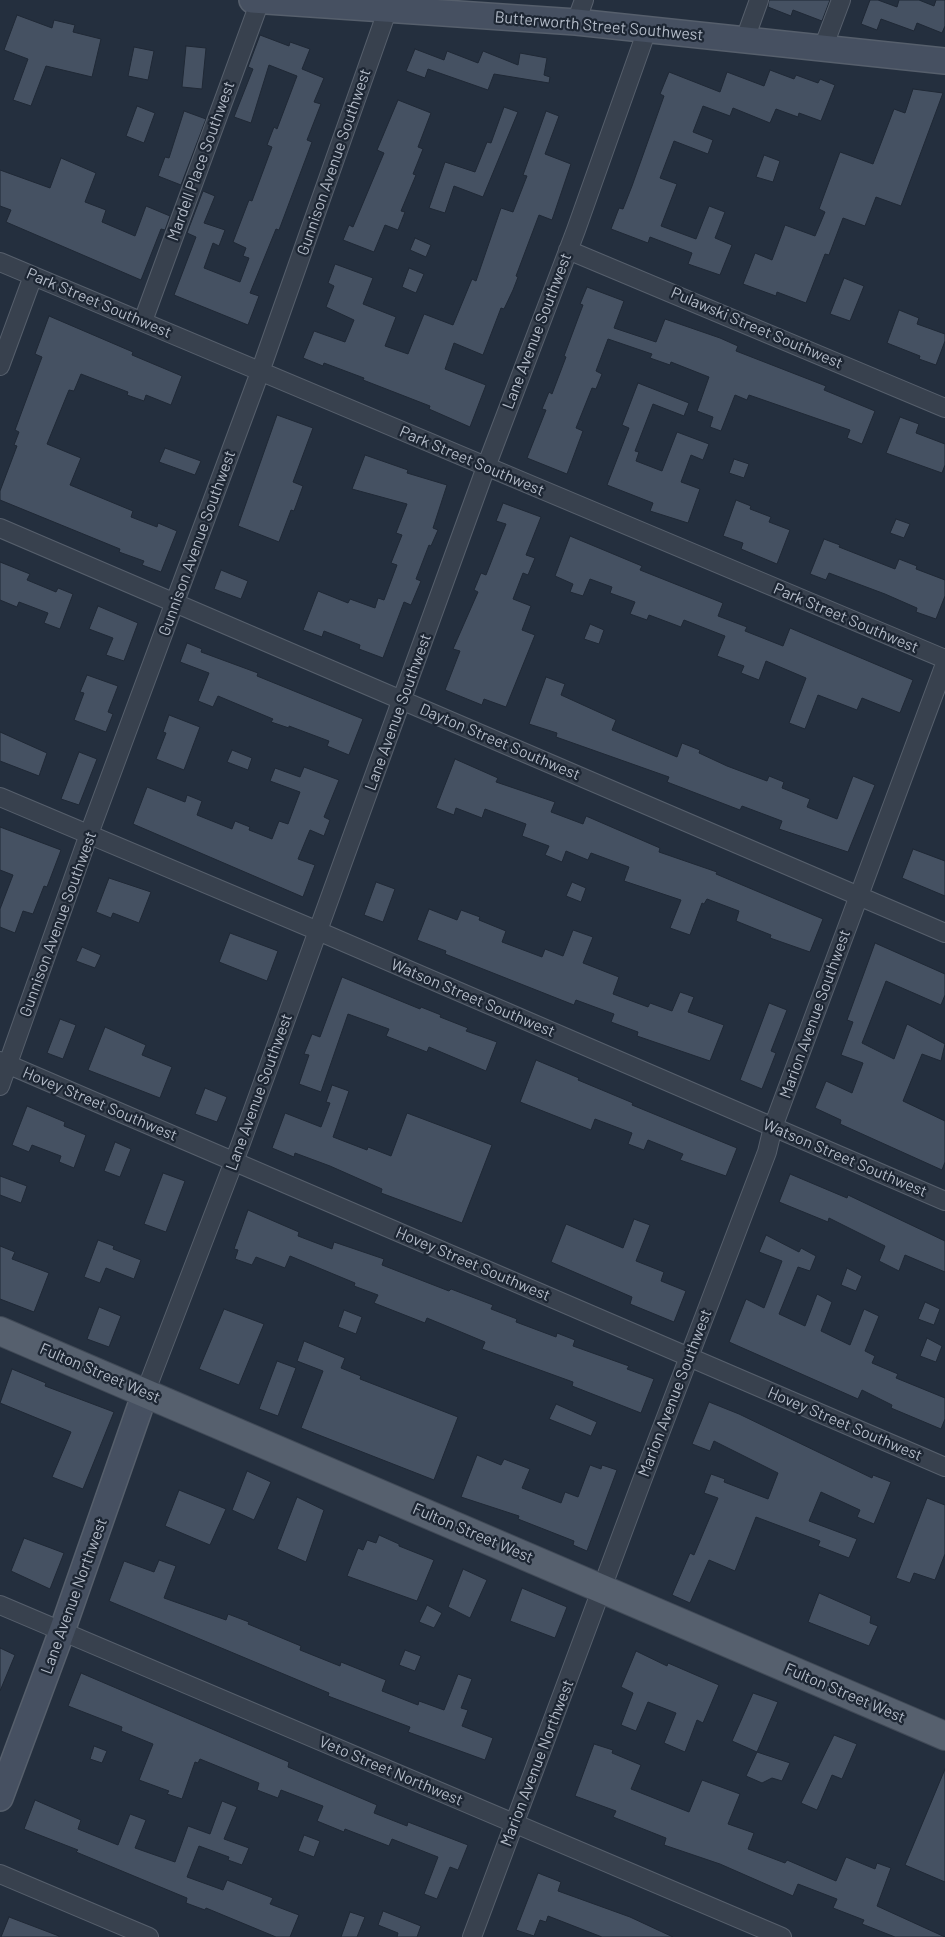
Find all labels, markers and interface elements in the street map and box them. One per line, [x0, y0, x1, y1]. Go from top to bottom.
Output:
street label: Butterworth Street Southwest [494, 7, 704, 45]
street label: Gunnison Avenue Southwest [293, 66, 375, 258]
street label: Mardell Place Southwest [163, 78, 239, 244]
street label: Lane Avenue Southwest [498, 250, 576, 412]
street label: Park Street Southwest [24, 264, 174, 342]
street label: Pulawski Street Southwest [668, 283, 846, 373]
street label: Park Street Southwest [397, 422, 547, 500]
street label: Gunnison Avenue Southwest [154, 448, 240, 638]
street label: Park Street Southwest [771, 579, 921, 657]
street label: Lane Avenue Southwest [361, 631, 435, 793]
street label: Dayton Street Southwest [417, 699, 583, 785]
street label: Gunnison Avenue Southwest [15, 829, 101, 1019]
street label: Marion Avenue Southwest [776, 927, 854, 1101]
street label: Watson Street Southwest [388, 955, 558, 1041]
street label: Lane Avenue Southwest [222, 1011, 296, 1173]
street label: Hovey Street Southwest [20, 1063, 180, 1145]
street label: Watson Street Southwest [760, 1115, 930, 1201]
street label: Hovey Street Southwest [393, 1223, 553, 1305]
street label: Marion Avenue Southwest [634, 1306, 716, 1480]
street label: Fulton Street West [37, 1339, 163, 1407]
street label: Hovey Street Southwest [765, 1383, 925, 1465]
street label: Fulton Street West [410, 1499, 536, 1567]
street label: Lane Avenue Northwest [37, 1515, 111, 1677]
street label: Fulton Street West [782, 1659, 908, 1727]
street label: Marion Avenue Northwest [496, 1677, 578, 1849]
street label: Veto Street Northwest [316, 1732, 466, 1810]

